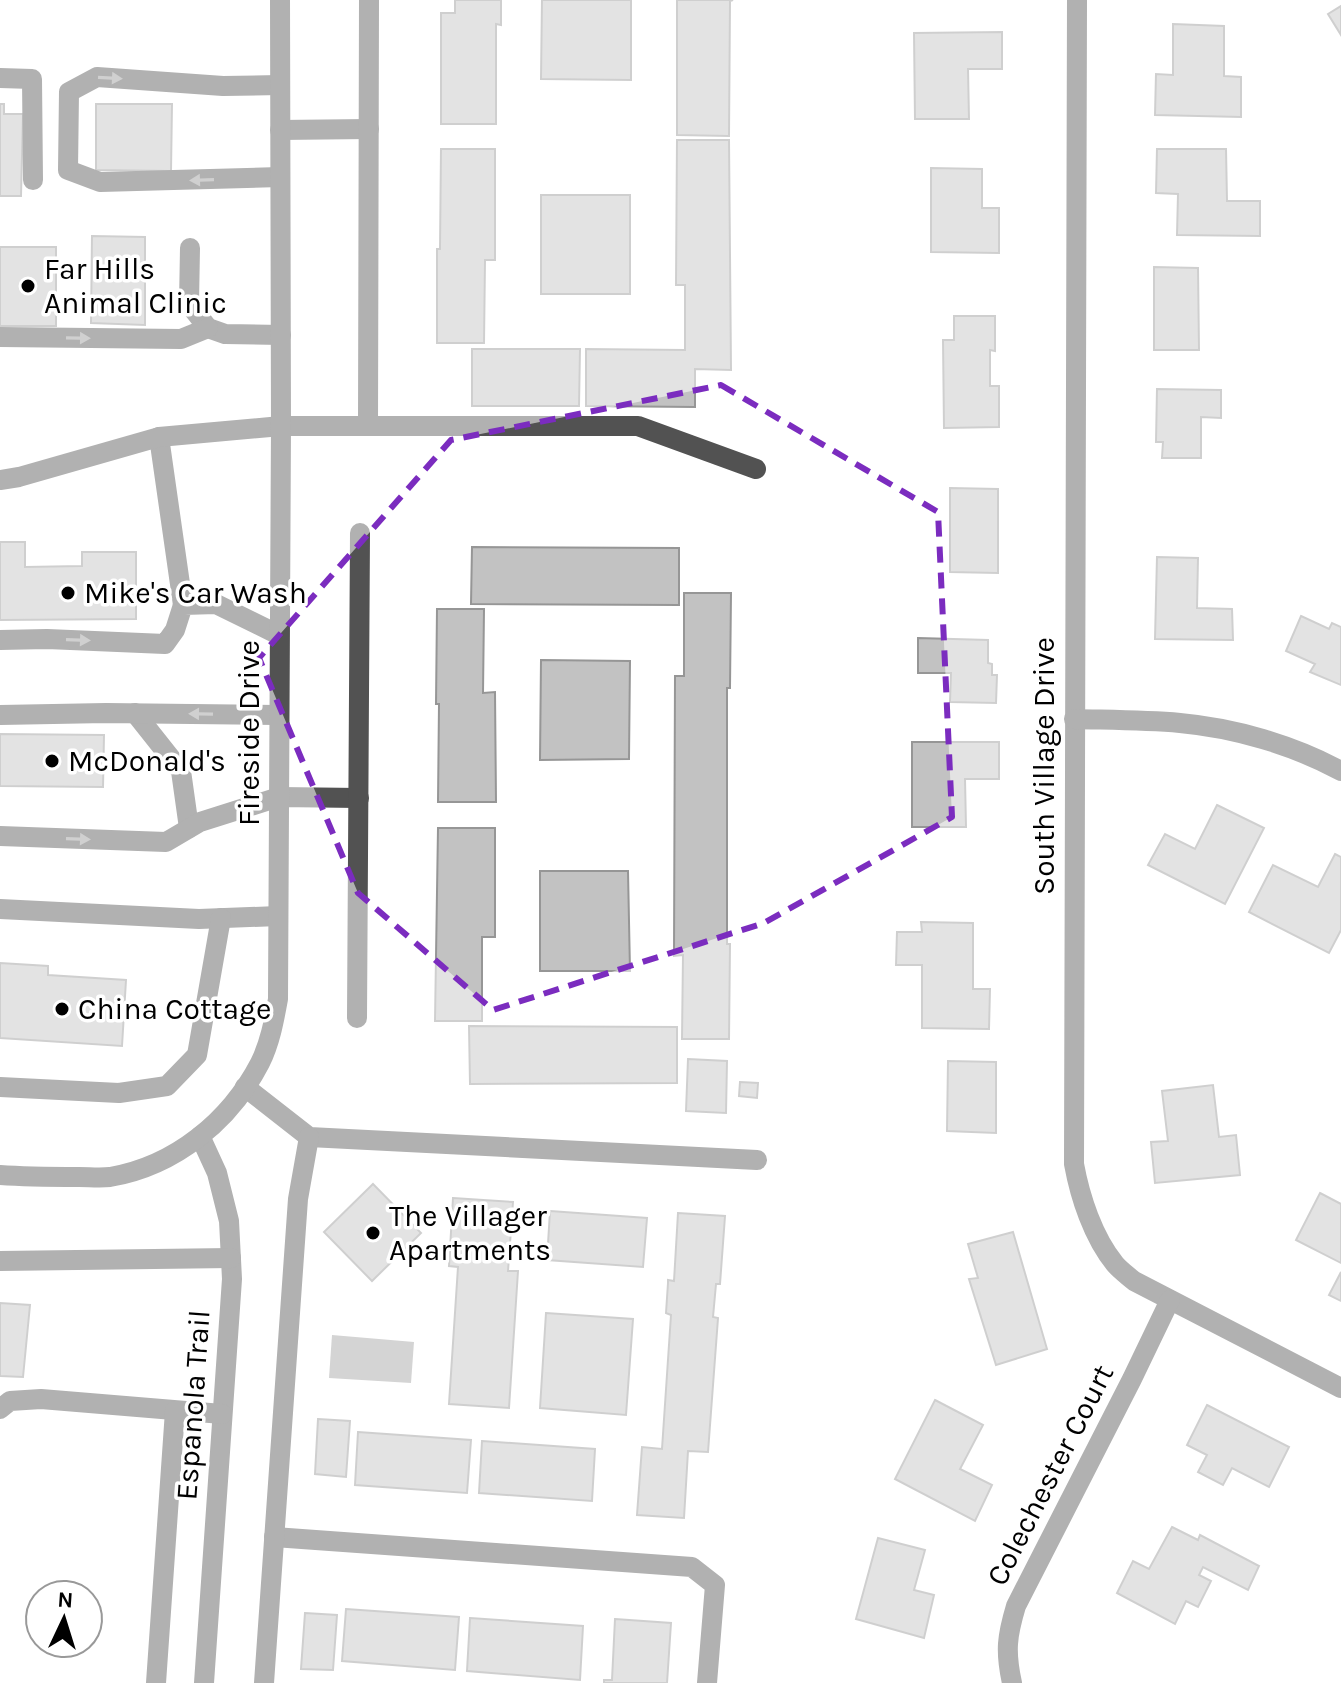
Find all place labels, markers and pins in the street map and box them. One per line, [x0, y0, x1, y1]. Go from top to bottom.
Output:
place label: Far Hills Animal Clinic [44, 251, 227, 321]
marker: Far Hills Animal Clinic [19, 277, 37, 295]
place label: Mike's Car Wash [84, 575, 307, 611]
marker: Mike's Car Wash [59, 584, 77, 602]
place label: McDonald's [68, 743, 226, 779]
marker: McDonald's [43, 752, 61, 770]
place label: China Cottage [78, 991, 271, 1027]
marker: China Cottage [53, 1000, 71, 1018]
place label: The Villager Apartments [389, 1198, 551, 1268]
marker: The Villager Apartments [364, 1224, 382, 1242]

